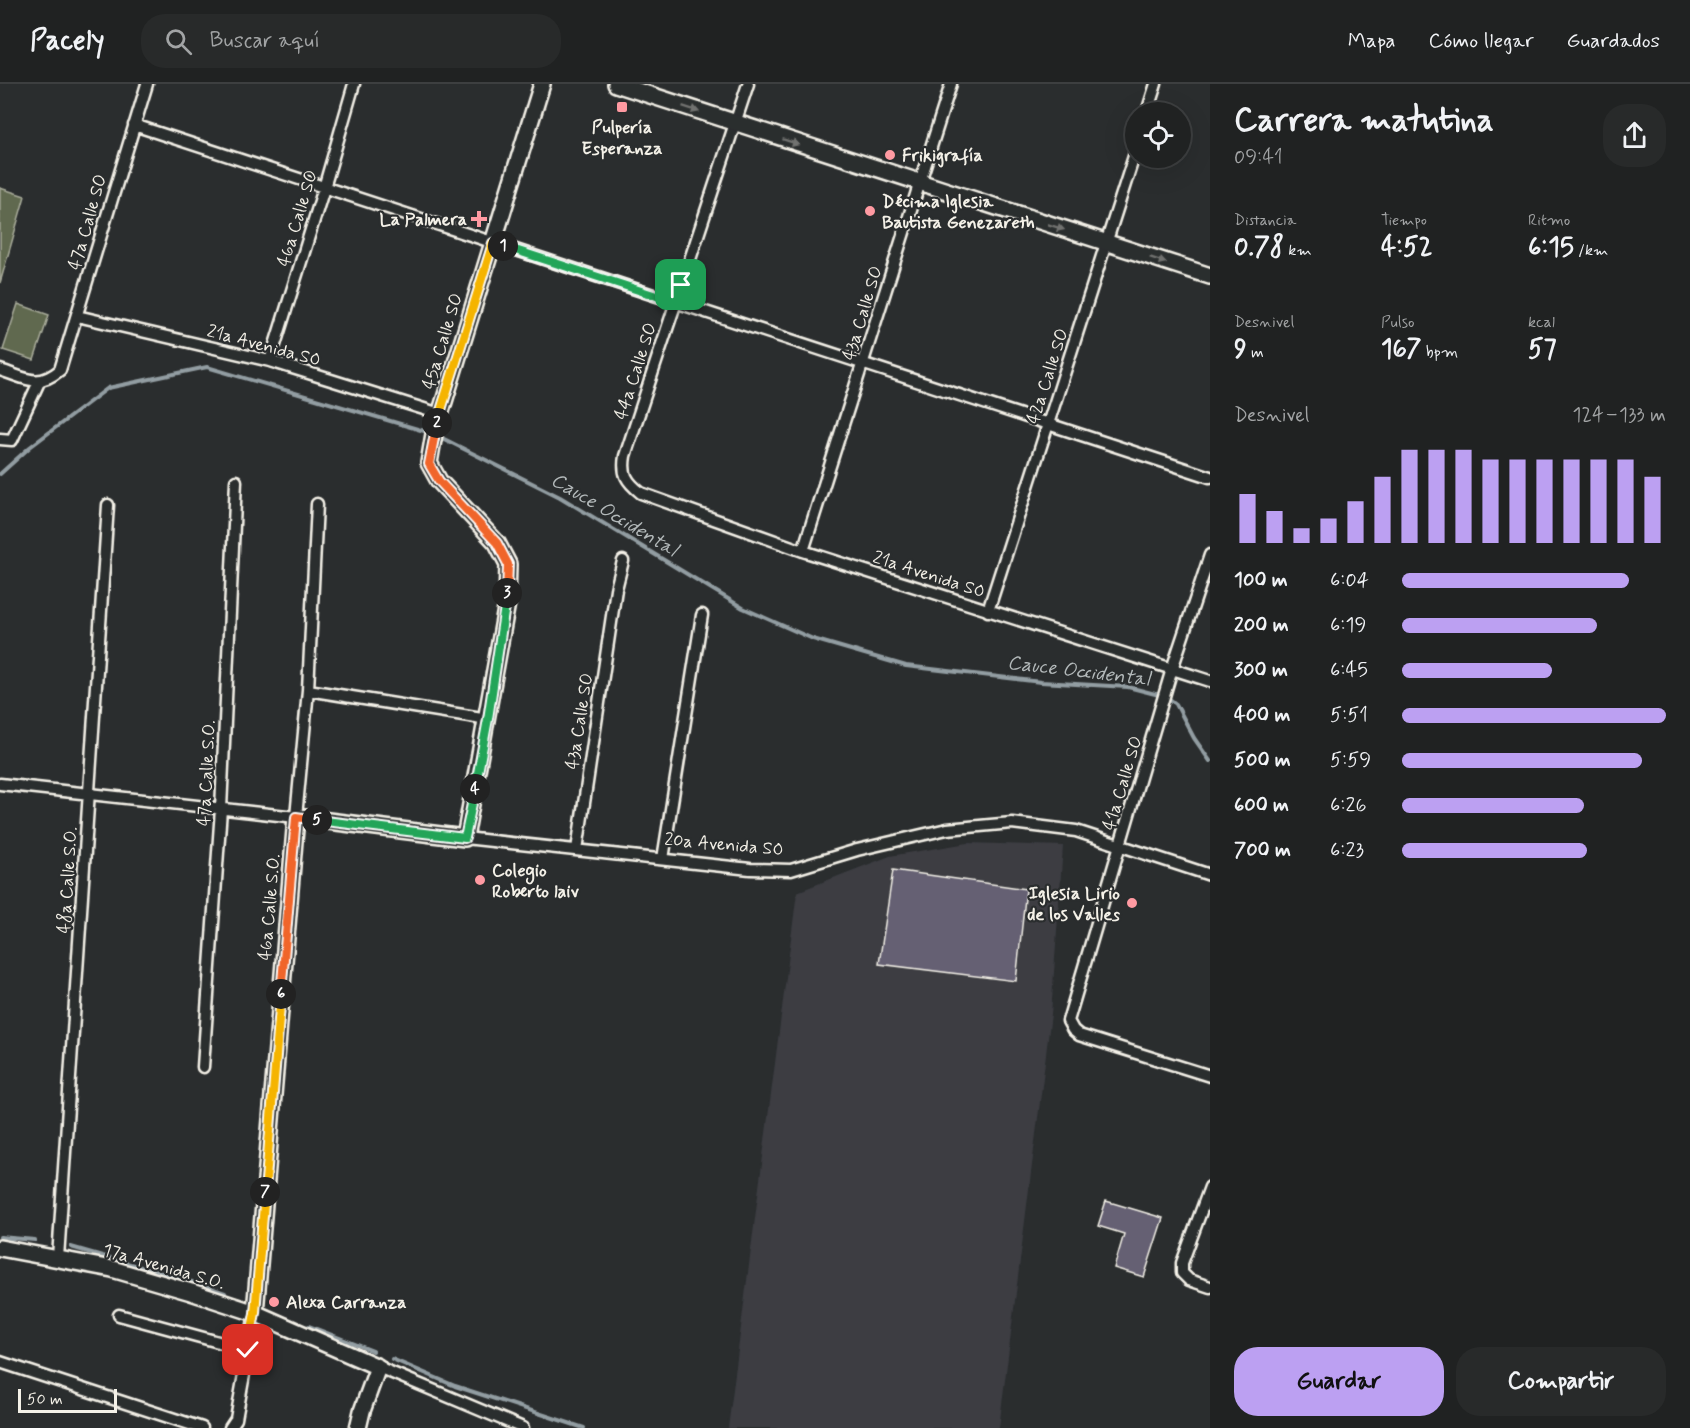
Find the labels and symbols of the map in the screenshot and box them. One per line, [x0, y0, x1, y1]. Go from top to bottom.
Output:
marker: Pulpería Esperanza [615, 100, 629, 114]
one-way arrow [682, 105, 700, 114]
place label: Pulpería Esperanza [581, 116, 663, 161]
one-way arrow [782, 138, 800, 147]
place label: Frikigrafía [902, 144, 983, 168]
marker: Frikigrafía [883, 148, 897, 162]
street label: 46a Calle SO [272, 167, 324, 269]
street label: 47a Calle SO [63, 172, 113, 273]
place label: Décima Iglesia Bautista Genezareth [882, 190, 1035, 235]
marker: Décima Iglesia Bautista Genezareth [863, 204, 877, 218]
place label: La Palmera [380, 208, 467, 232]
marker: La Palmera [472, 212, 486, 226]
one-way arrow [1047, 223, 1065, 232]
pin: 1 [488, 231, 518, 261]
one-way arrow [1149, 255, 1167, 265]
pin [655, 259, 706, 310]
street label: 43a Calle SO [837, 263, 889, 363]
street label: 45a Calle SO [417, 290, 469, 392]
street label: 21a Avenida SO [204, 319, 323, 373]
street label: 44a Calle SO [609, 320, 663, 423]
street label: 42a Calle SO [1021, 325, 1075, 427]
pin: 2 [422, 408, 452, 438]
water label: Cauce Occidental [546, 467, 684, 564]
street label: 21a Avenida SO [869, 546, 988, 604]
pin: 3 [492, 578, 522, 608]
water label: Cauce Occidental [1006, 649, 1153, 694]
street label: 43a Calle SO [561, 671, 599, 771]
street label: 47a Calle S.O. [192, 719, 222, 827]
street label: 41a Calle SO [1097, 733, 1149, 833]
pin: 4 [460, 774, 490, 804]
pin: 5 [302, 805, 332, 835]
street label: 48a Calle S.O. [52, 826, 84, 934]
street label: 20a Avenida SO [663, 828, 784, 862]
street label: 46a Calle S.O. [253, 853, 287, 961]
place label: Colegio Roberto laiv [492, 859, 579, 904]
marker: Colegio Roberto laiv [473, 873, 487, 887]
place label: Iglesia Lirio de los Valles [1027, 882, 1120, 927]
marker: Iglesia Lirio de los Valles [1125, 896, 1139, 910]
pin: 6 [266, 979, 296, 1009]
pin: 7 [250, 1177, 280, 1207]
street label: 17a Avenida S.O. [100, 1238, 228, 1296]
place label: Alexa Carranza [286, 1291, 407, 1315]
marker: Alexa Carranza [267, 1295, 281, 1309]
pin [222, 1324, 273, 1375]
scale bar [18, 1386, 117, 1414]

